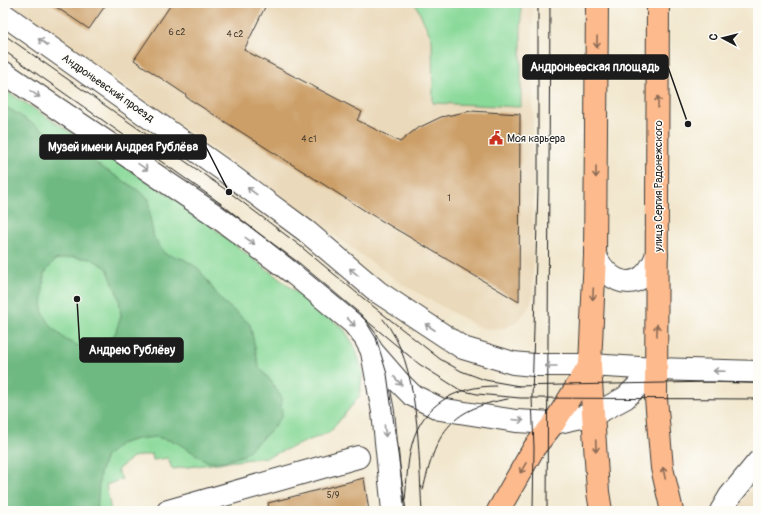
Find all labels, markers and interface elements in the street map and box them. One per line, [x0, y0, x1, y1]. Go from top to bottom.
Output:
north arrow [703, 18, 743, 58]
house number: 6 с2 [169, 27, 185, 38]
house number: 4 с2 [227, 29, 243, 40]
text: С [707, 32, 720, 41]
one-way arrow [593, 35, 601, 48]
one-way arrow [38, 38, 49, 46]
street label: Андроньевский проезд [59, 51, 157, 125]
callout: Андроньевская площадь [523, 55, 668, 79]
text: Андроньевская площадь [530, 60, 660, 75]
one-way arrow [30, 90, 41, 98]
one-way arrow [654, 96, 662, 109]
street label: улица Сергия Радонежского [652, 120, 665, 253]
public building icon: Моя карьера [488, 130, 504, 146]
place label: Моя карьера [507, 132, 565, 145]
house number: 4 с1 [301, 134, 317, 145]
callout: Музей имени Андрея Рублёва [40, 135, 206, 159]
text: Музей имени Андрея Рублёва [48, 140, 198, 155]
one-way arrow [137, 163, 148, 171]
one-way arrow [592, 165, 600, 178]
one-way arrow [247, 187, 258, 195]
house number: 1 [447, 193, 451, 204]
one-way arrow [244, 237, 255, 245]
one-way arrow [348, 267, 359, 276]
one-way arrow [589, 287, 597, 300]
one-way arrow [346, 317, 356, 327]
one-way arrow [425, 323, 436, 331]
one-way arrow [653, 324, 661, 337]
callout: Андрею Рублёву [80, 338, 183, 362]
text: Андрею Рублёву [89, 343, 176, 358]
one-way arrow [545, 362, 558, 370]
one-way arrow [713, 367, 726, 375]
one-way arrow [393, 375, 402, 386]
one-way arrow [511, 417, 524, 424]
one-way arrow [382, 424, 389, 437]
one-way arrow [593, 439, 600, 452]
one-way arrow [519, 462, 527, 473]
one-way arrow [659, 467, 667, 480]
house number: 5/9 [327, 490, 340, 501]

